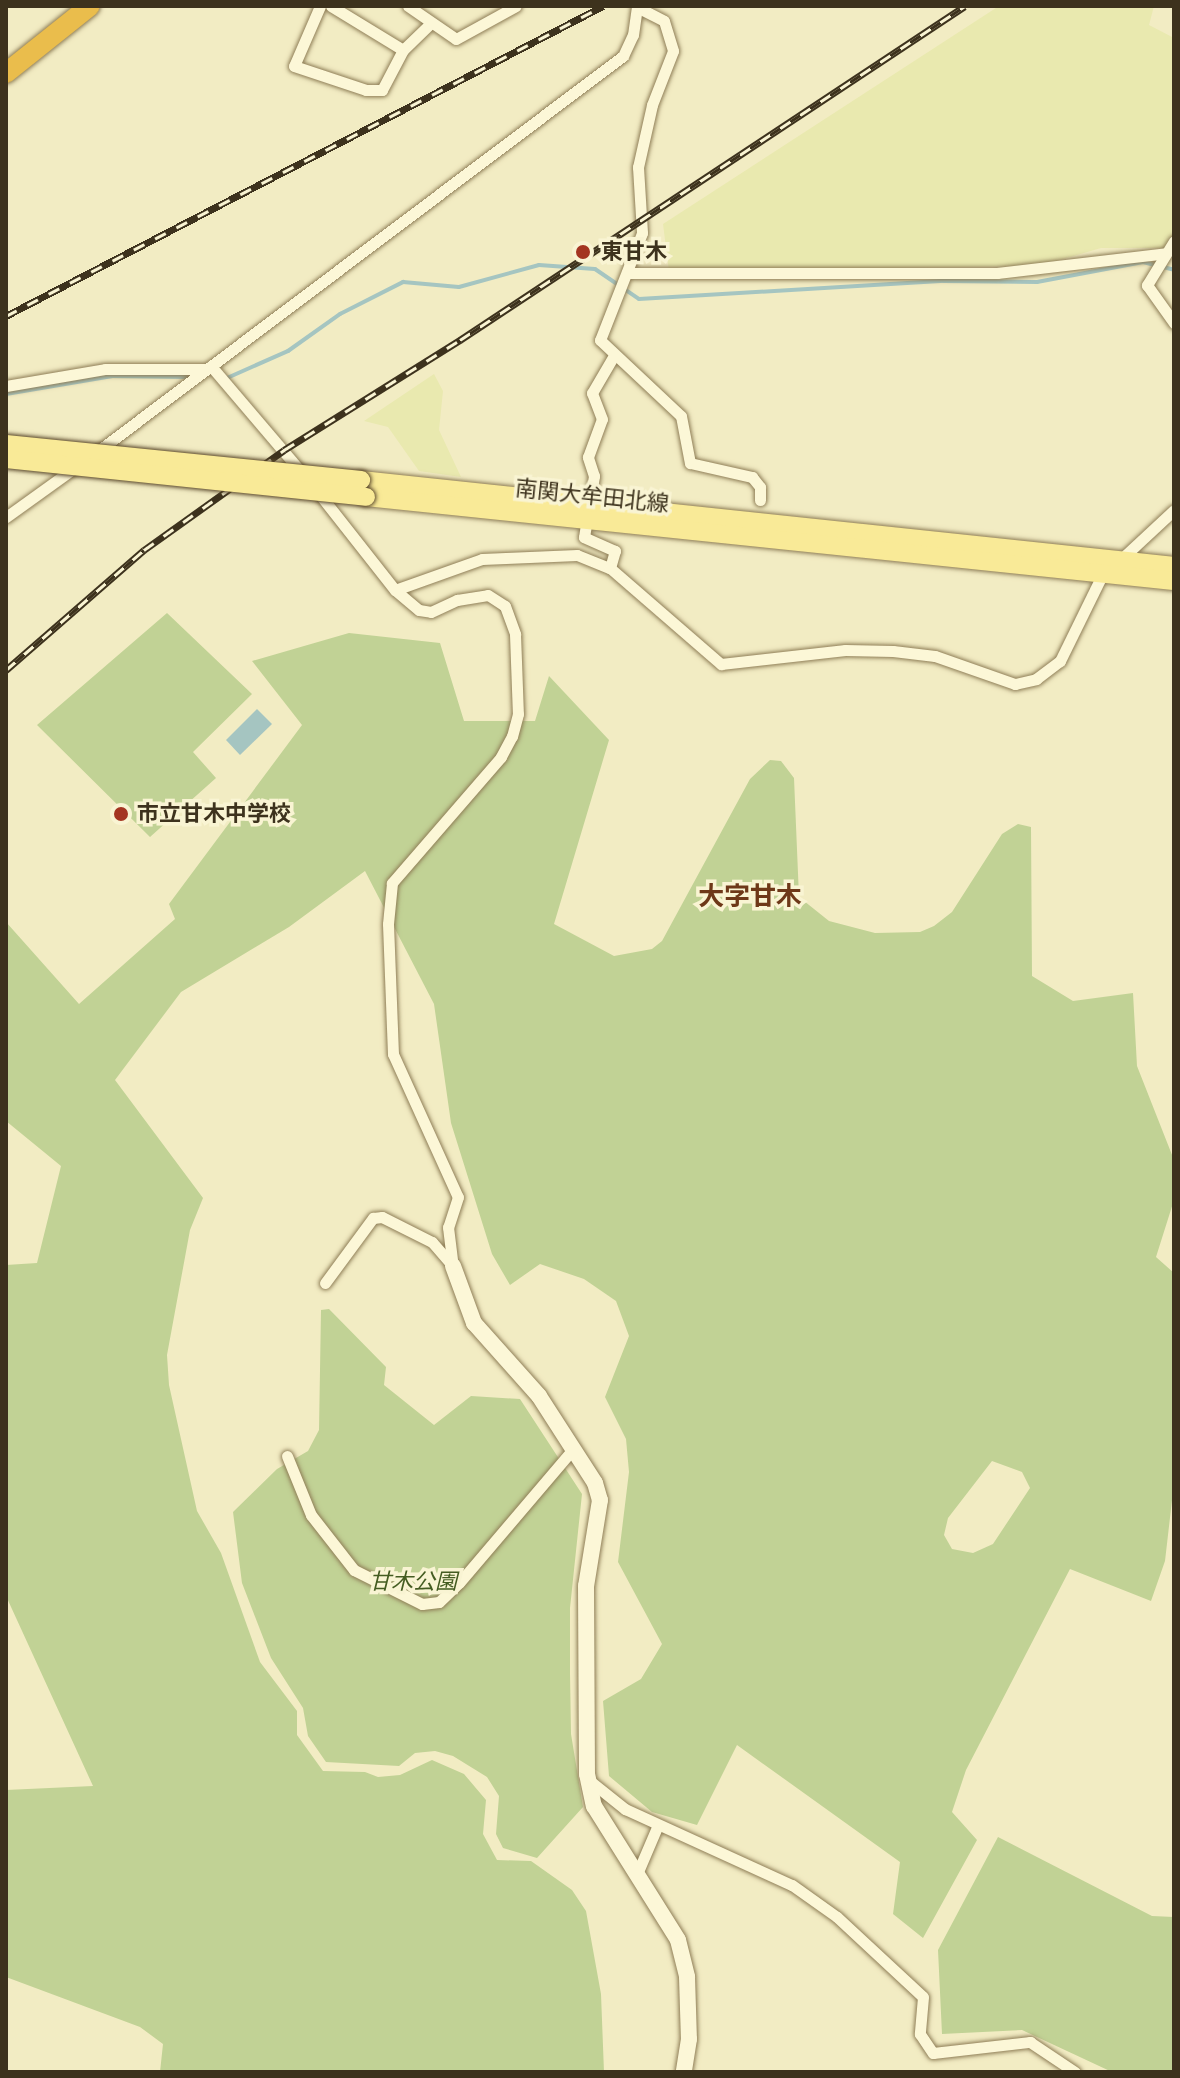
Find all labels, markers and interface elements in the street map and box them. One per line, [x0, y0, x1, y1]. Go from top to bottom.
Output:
place label: 東甘木 [601, 239, 667, 265]
marker: 東甘木 [572, 241, 594, 263]
street label: 南関大牟田北線 [514, 475, 670, 517]
place label: 市立甘木中学校 [137, 801, 291, 827]
marker: 市立甘木中学校 [112, 805, 130, 823]
district label: 大字甘木 [698, 881, 802, 913]
park label: 甘木公園 [369, 1569, 457, 1595]

